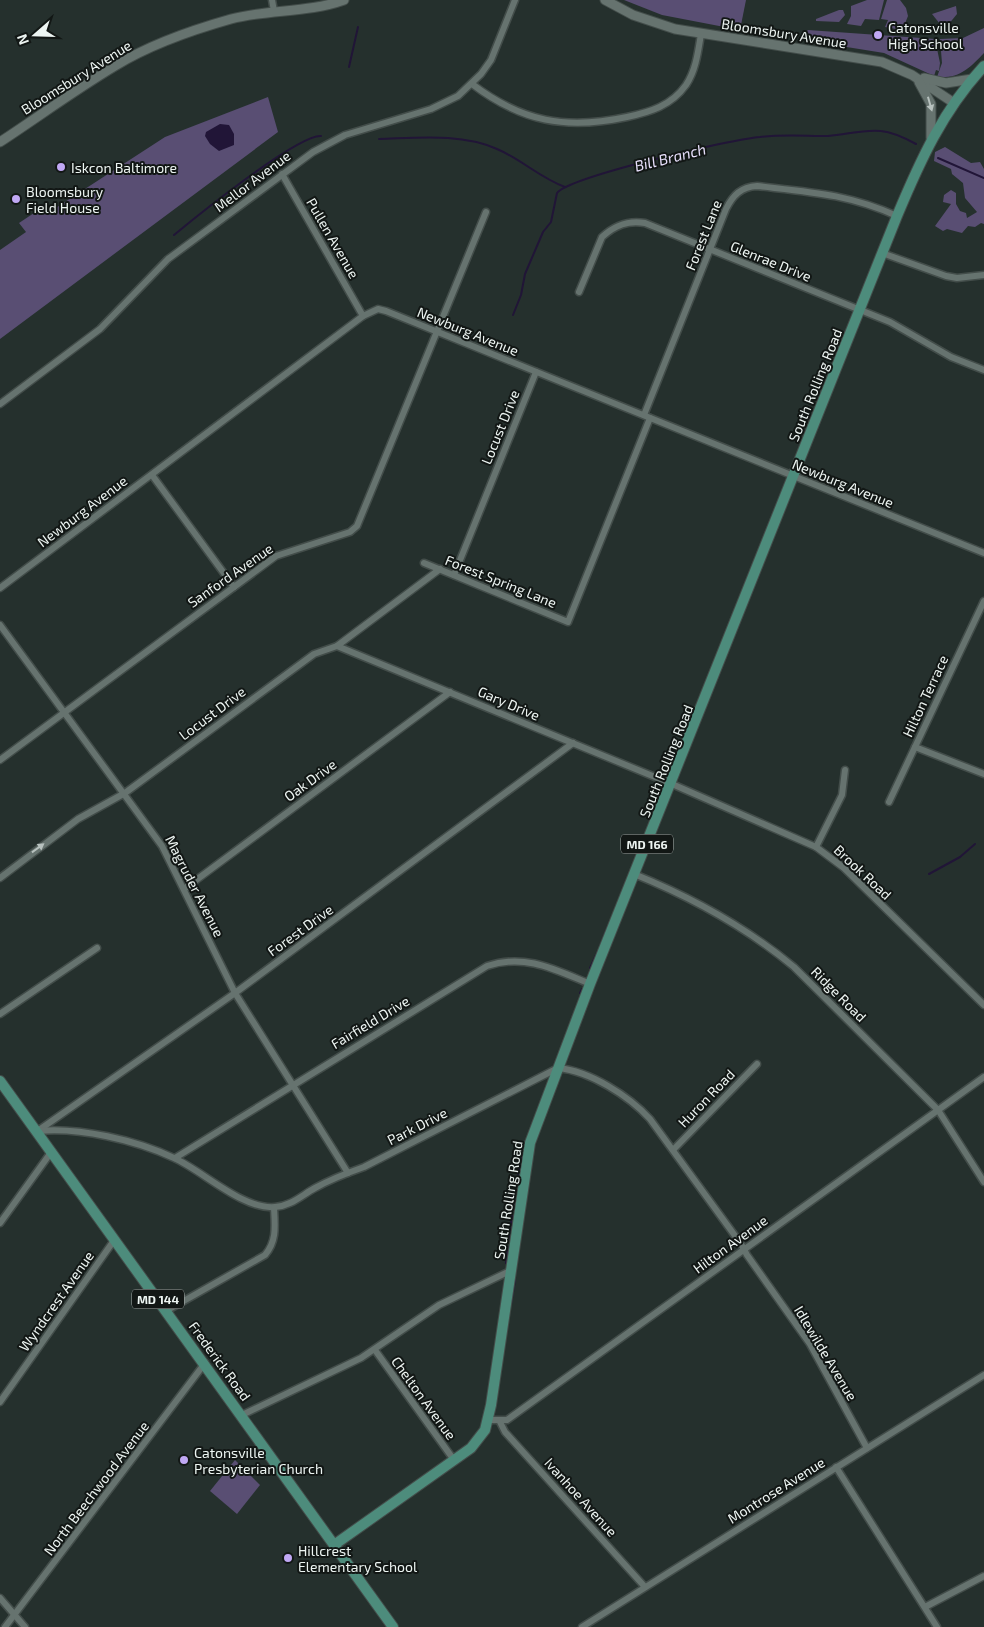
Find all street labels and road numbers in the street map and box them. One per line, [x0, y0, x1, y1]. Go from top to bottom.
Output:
street label: Bloomsbury Avenue [720, 15, 848, 51]
street label: Bloomsbury Avenue [18, 36, 134, 118]
street label: Mellor Avenue [211, 147, 293, 215]
street label: Pullen Avenue [303, 195, 363, 281]
street label: Forest Lane [681, 197, 725, 273]
street label: Glenrae Drive [728, 237, 814, 285]
street label: Newburg Avenue [415, 303, 521, 359]
street label: South Rolling Road [785, 326, 845, 444]
street label: Locust Drive [477, 387, 523, 467]
street label: Newburg Avenue [790, 455, 896, 511]
street label: Newburg Avenue [34, 472, 130, 550]
street label: Sanford Avenue [184, 539, 276, 611]
street label: Forest Spring Lane [443, 551, 559, 611]
street label: Hilton Terrace [899, 652, 951, 740]
street label: Gary Drive [476, 682, 542, 724]
street label: Locust Drive [175, 683, 249, 743]
street label: South Rolling Road [636, 702, 696, 820]
street label: Oak Drive [281, 755, 339, 805]
street label: Magruder Avenue [162, 832, 228, 940]
road number: MD 166 [621, 834, 673, 854]
street label: Brook Road [831, 841, 895, 903]
street label: Forest Drive [264, 900, 336, 960]
street label: Ridge Road [808, 963, 870, 1025]
street label: Fairfield Drive [328, 992, 412, 1052]
street label: Huron Road [674, 1065, 738, 1131]
street label: Park Drive [384, 1104, 450, 1148]
street label: South Rolling Road [490, 1139, 526, 1261]
street label: Hilton Avenue [689, 1211, 771, 1277]
street label: Wyndcrest Avenue [15, 1247, 97, 1355]
road number: MD 144 [132, 1290, 184, 1308]
street label: Idlewilde Avenue [791, 1302, 861, 1404]
street label: Frederick Road [185, 1318, 255, 1404]
street label: Chelton Avenue [388, 1353, 460, 1443]
street label: North Beechwood Avenue [40, 1417, 152, 1559]
street label: Montrose Avenue [724, 1453, 828, 1527]
street label: Ivanhoe Avenue [541, 1454, 621, 1540]

